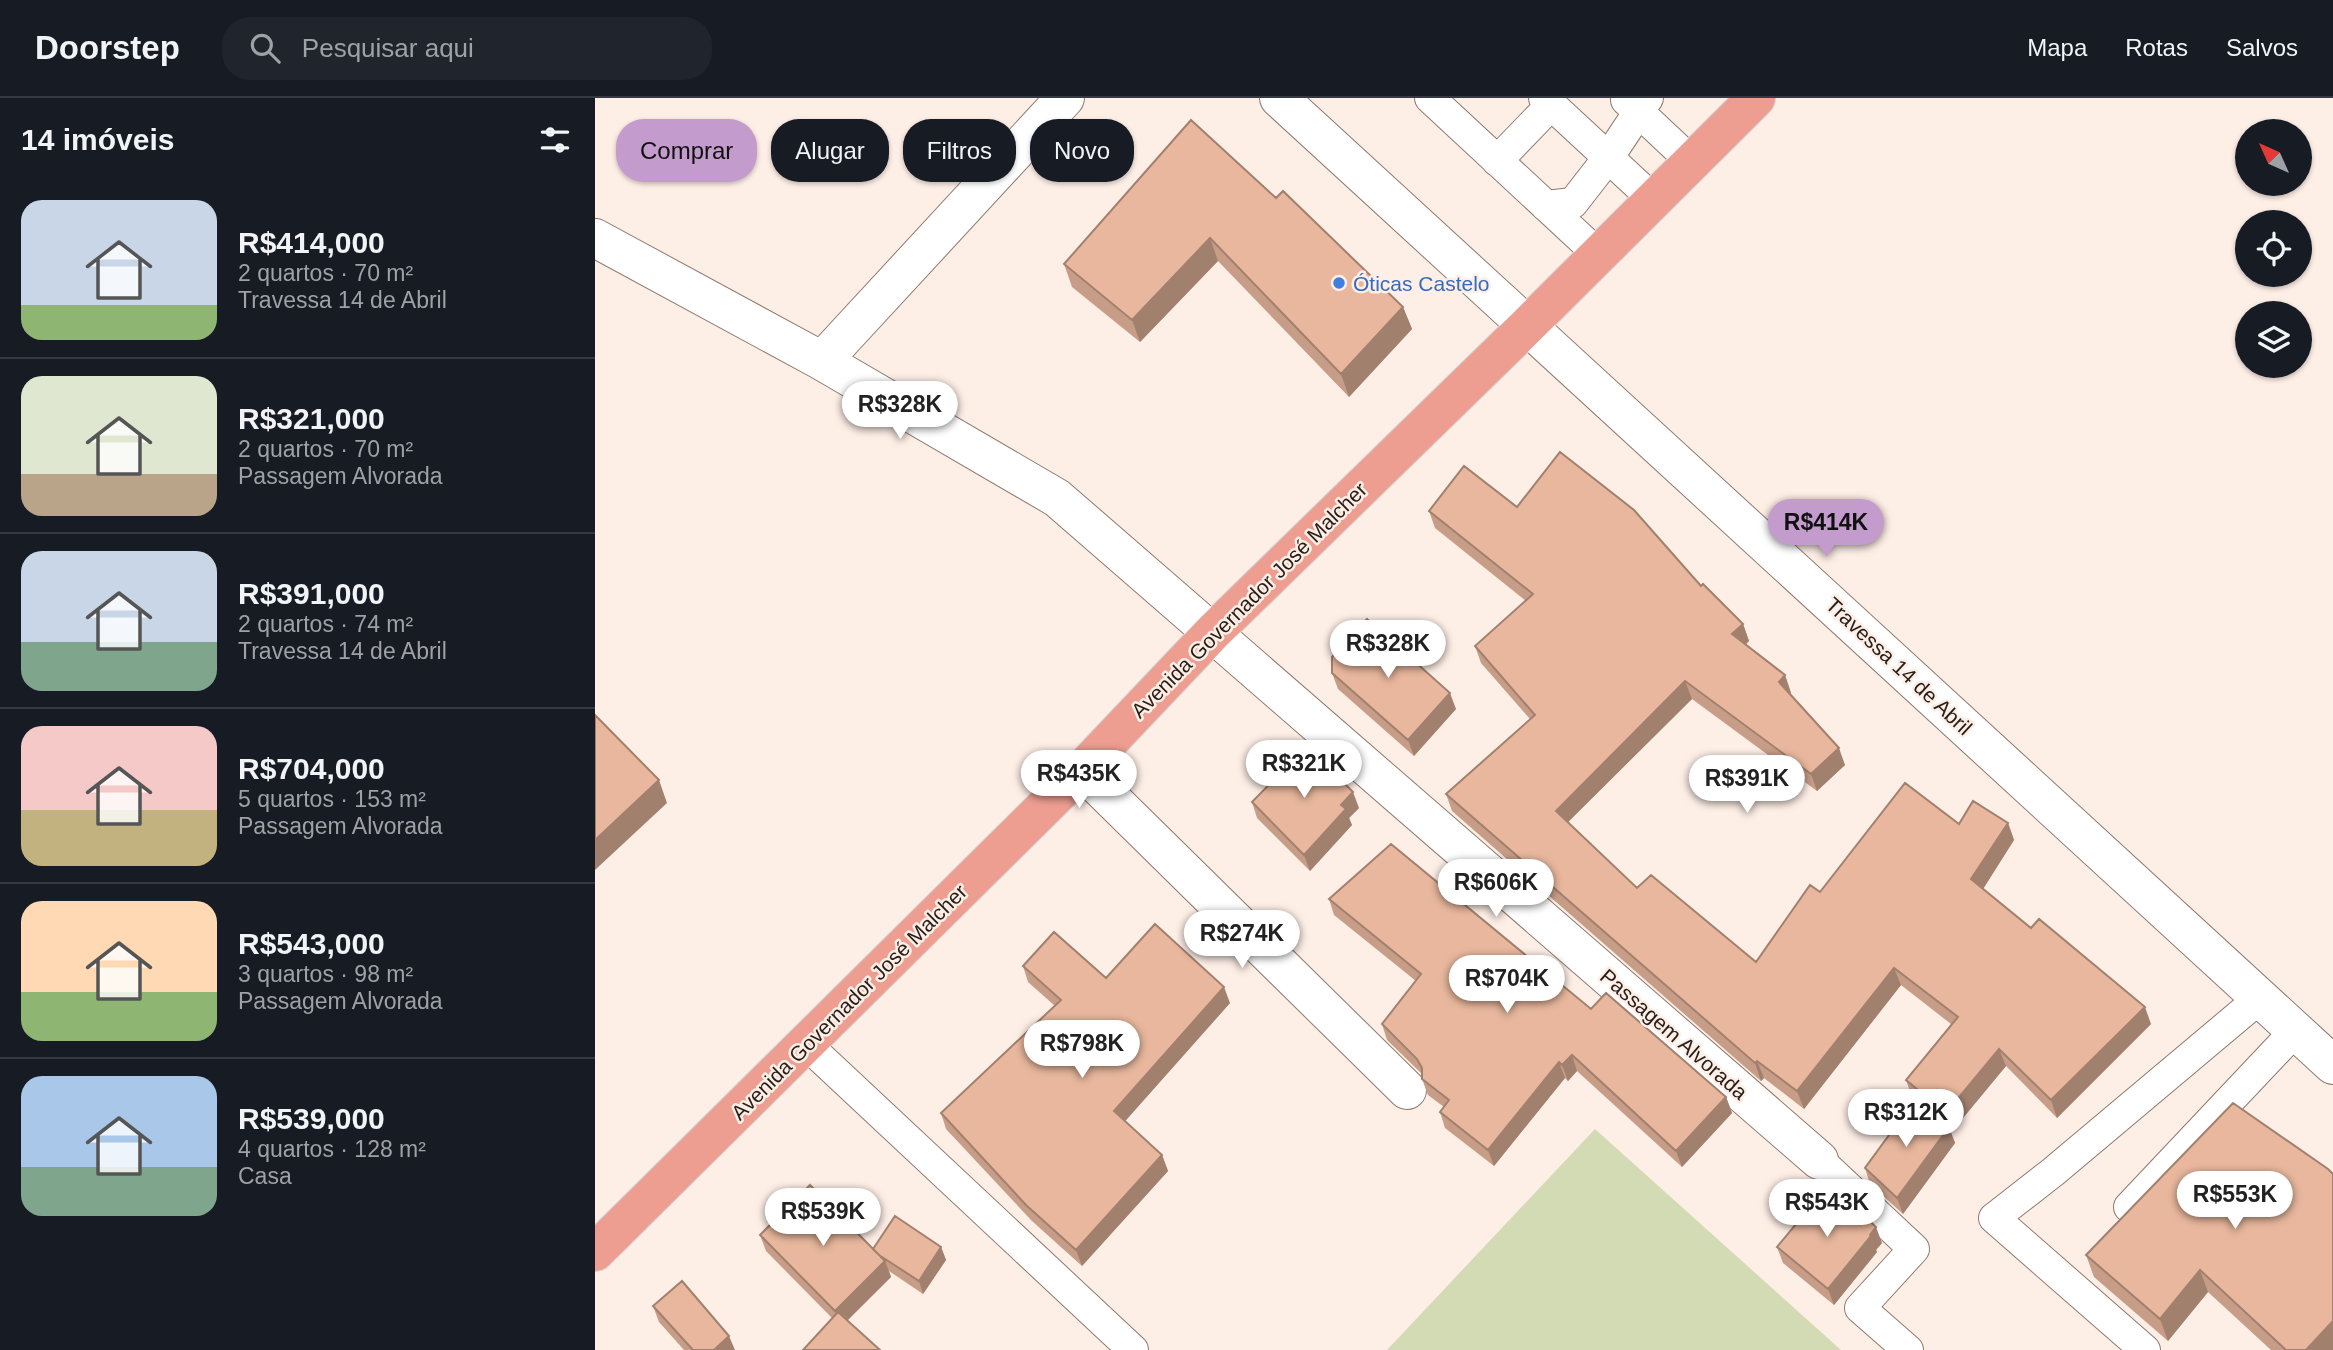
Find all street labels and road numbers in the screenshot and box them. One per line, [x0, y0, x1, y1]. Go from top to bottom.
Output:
street label: Avenida Governador José Malcher [1127, 478, 1371, 722]
street label: Travessa 14 de Abril [1821, 593, 1977, 739]
street label: Avenida Governador José Malcher [727, 880, 971, 1124]
street label: Passagem Alvorada [1596, 964, 1752, 1104]

